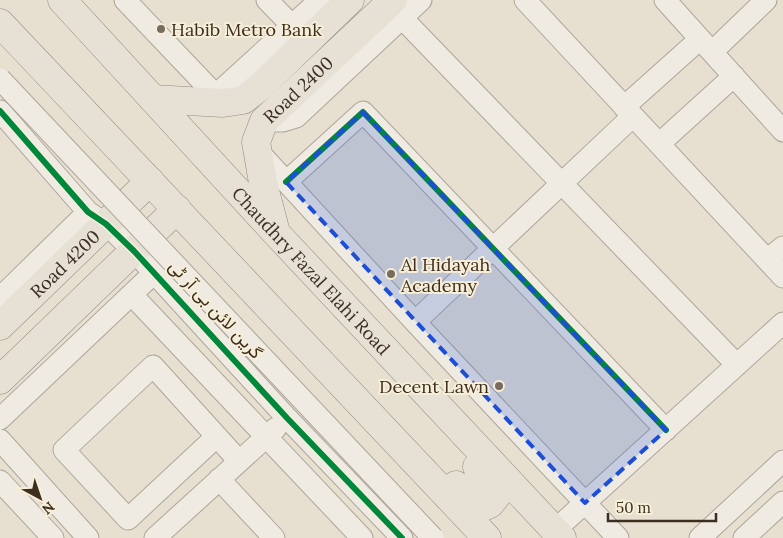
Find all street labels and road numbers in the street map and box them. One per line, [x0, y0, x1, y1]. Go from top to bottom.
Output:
street label: Road 2400 [258, 51, 338, 128]
street label: Chaudhry Fazal Elahi Road [227, 182, 396, 360]
street label: Road 4200 [25, 224, 104, 302]
street label: گرین لائن بی آر ٹی [164, 254, 268, 364]

